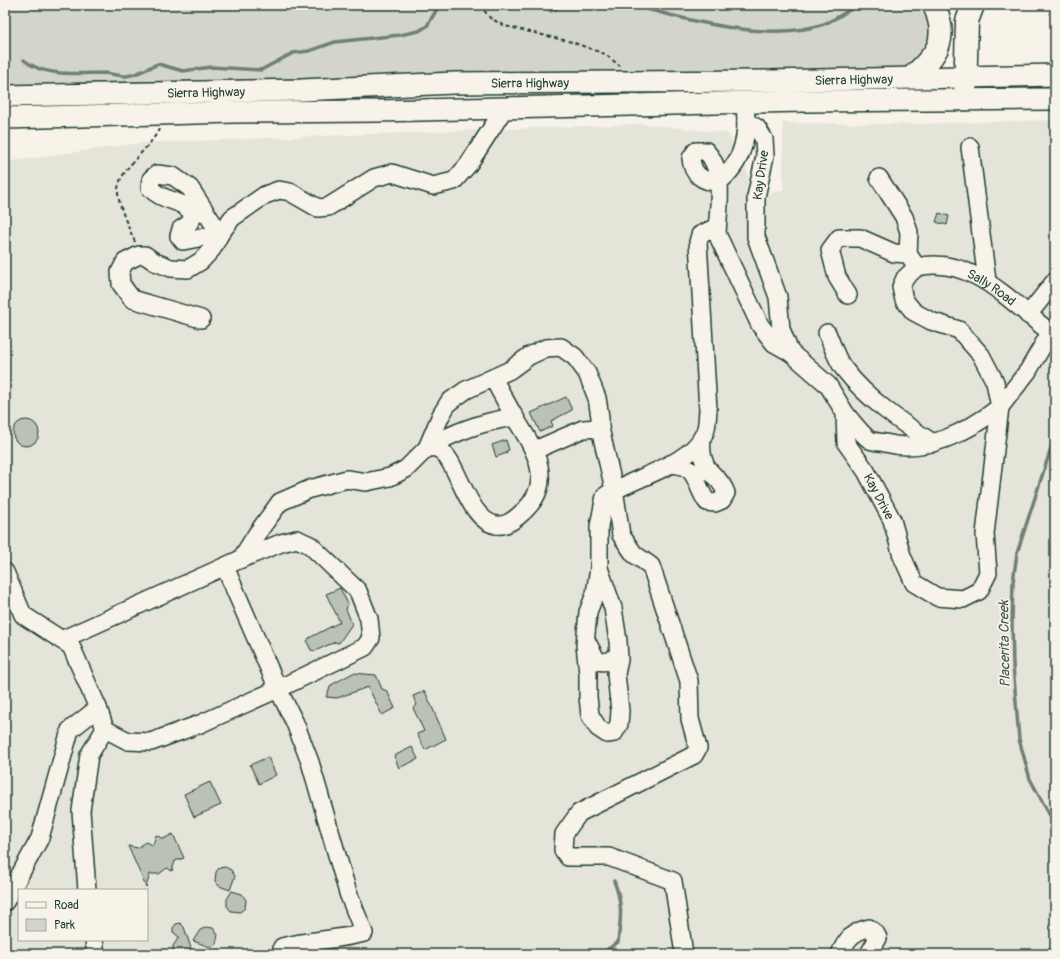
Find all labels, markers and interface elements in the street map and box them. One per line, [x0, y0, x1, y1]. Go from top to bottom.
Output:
street label: Sierra Highway [814, 71, 894, 89]
street label: Sierra Highway [491, 75, 569, 92]
street label: Sierra Highway [167, 84, 246, 102]
street label: Kay Drive [750, 149, 772, 201]
street label: Sally Road [964, 266, 1019, 310]
street label: Kay Drive [860, 471, 898, 523]
water label: Placerita Creek [995, 599, 1014, 688]
legend [18, 889, 148, 941]
text: Road [54, 898, 79, 913]
text: Park [54, 918, 75, 933]

